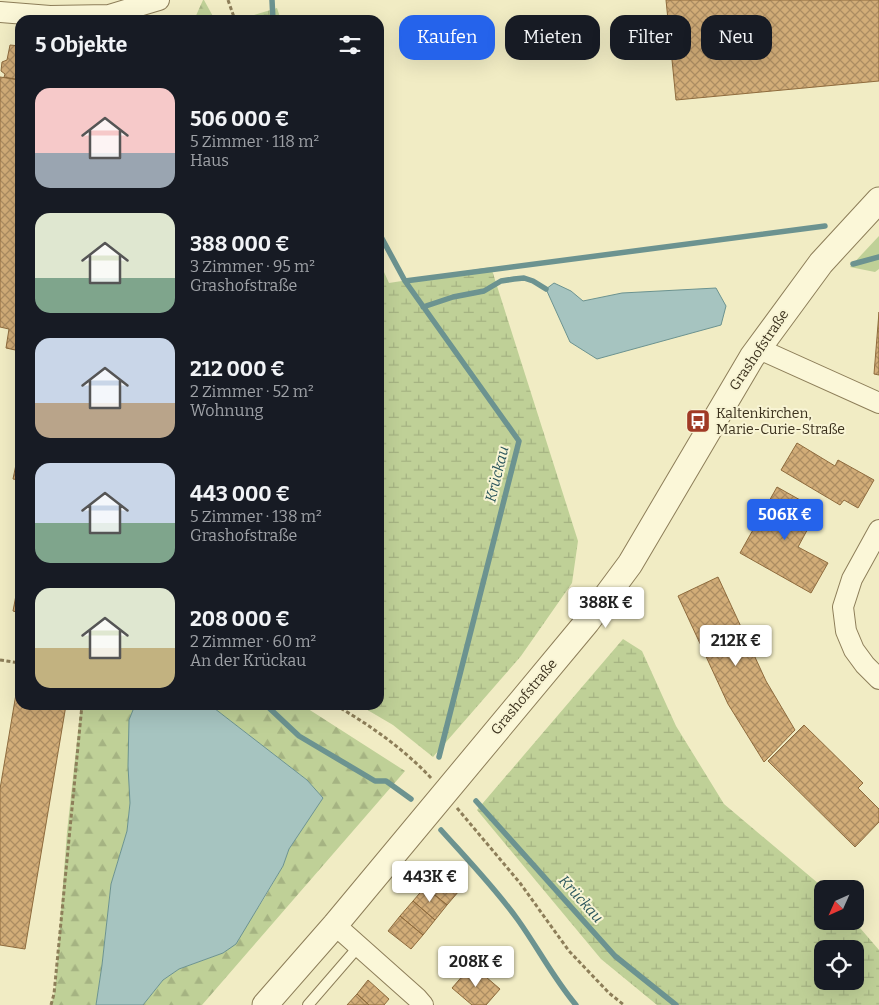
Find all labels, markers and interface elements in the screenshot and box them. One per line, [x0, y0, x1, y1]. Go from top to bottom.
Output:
chip: Kaufen [399, 15, 495, 60]
chip: Mieten [505, 15, 600, 60]
chip: Filter [610, 15, 691, 60]
chip: Neu [701, 15, 772, 60]
icon: filters [336, 31, 364, 59]
text: 5 Objekte [35, 32, 127, 58]
text: 506 000 € [190, 106, 289, 132]
icon: home [75, 108, 135, 168]
text: 5 Zimmer · 118 m² [190, 132, 319, 151]
text: Haus [190, 151, 229, 170]
text: 388 000 € [190, 231, 290, 257]
icon: home [75, 233, 135, 293]
text: 3 Zimmer · 95 m² [190, 257, 315, 276]
text: Grashofstraße [190, 276, 297, 295]
street label: Grashofstraße [726, 306, 792, 394]
text: 212 000 € [190, 356, 285, 382]
icon: home [75, 358, 135, 418]
text: 2 Zimmer · 52 m² [190, 382, 314, 401]
text: Wohnung [190, 401, 263, 420]
place label: Kaltenkirchen, Marie-Curie-Straße [716, 405, 845, 438]
bus stop icon: Kaltenkirchen, Marie-Curie-Straße [685, 408, 711, 434]
water label: Krückau [481, 444, 513, 504]
text: 443 000 € [190, 481, 290, 507]
icon: home [75, 483, 135, 543]
pin: 506K € [744, 498, 826, 541]
text: 506K € [758, 505, 812, 524]
text: 5 Zimmer · 138 m² [190, 507, 322, 526]
text: Grashofstraße [190, 526, 297, 545]
pin: 388K € [565, 586, 647, 629]
text: 388K € [579, 593, 633, 612]
text: 208 000 € [190, 606, 290, 632]
icon: home [75, 608, 135, 668]
pin: 212K € [695, 624, 777, 667]
text: 212K € [711, 631, 761, 650]
text: 2 Zimmer · 60 m² [190, 632, 316, 651]
text: An der Krückau [190, 651, 306, 670]
street label: Grashofstraße [487, 656, 561, 738]
pin: 443K € [389, 860, 471, 903]
text: 443K € [403, 867, 457, 886]
water label: Krückau [555, 872, 607, 926]
north arrow [814, 880, 864, 930]
map controls [814, 880, 864, 990]
button: locate [814, 940, 864, 990]
pin: 208K € [435, 946, 517, 988]
text: 208K € [449, 952, 503, 971]

